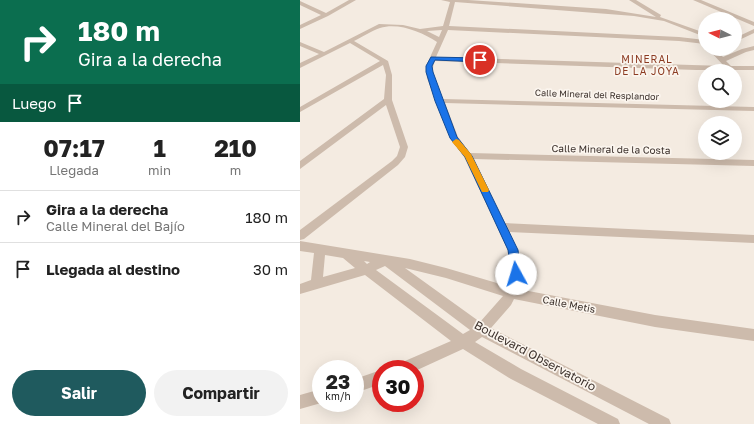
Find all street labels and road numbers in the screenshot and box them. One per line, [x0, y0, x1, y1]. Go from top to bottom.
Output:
street label: Calle Mineral del Resplandor [535, 87, 660, 102]
street label: Calle Mineral de la Costa [551, 142, 671, 156]
street label: Calle Metis [542, 293, 596, 315]
street label: Boulevard Observatorio [472, 317, 599, 394]

